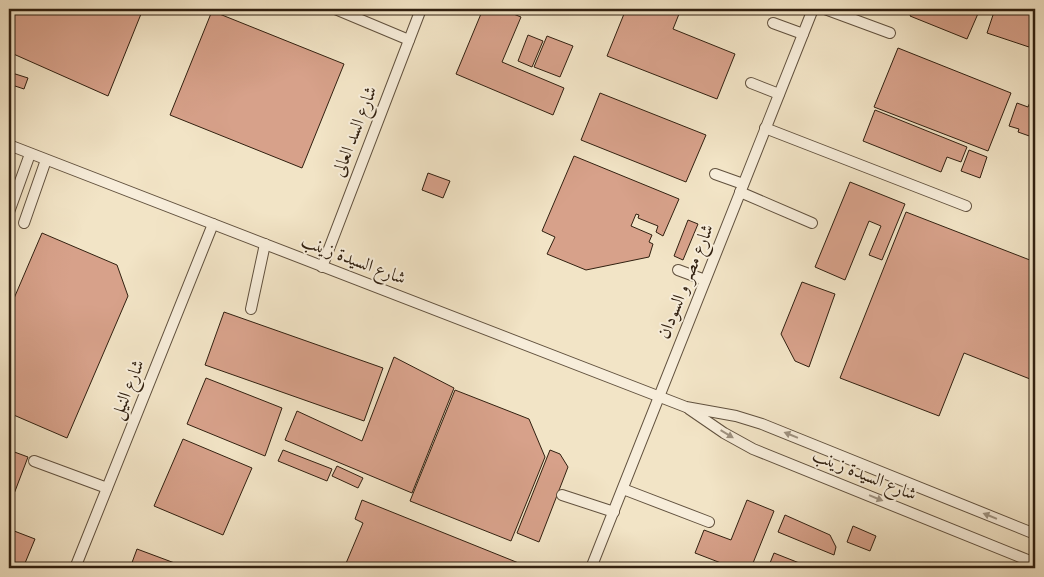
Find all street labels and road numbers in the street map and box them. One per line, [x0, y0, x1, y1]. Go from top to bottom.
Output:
street label: شارع السد العالى [327, 83, 385, 181]
street label: شارع مصر و السودان [652, 221, 722, 343]
street label: شارع السيدة زينب [297, 229, 409, 293]
street label: شارع النيل [105, 356, 153, 424]
street label: شارع السيدة زينب [808, 443, 920, 509]

